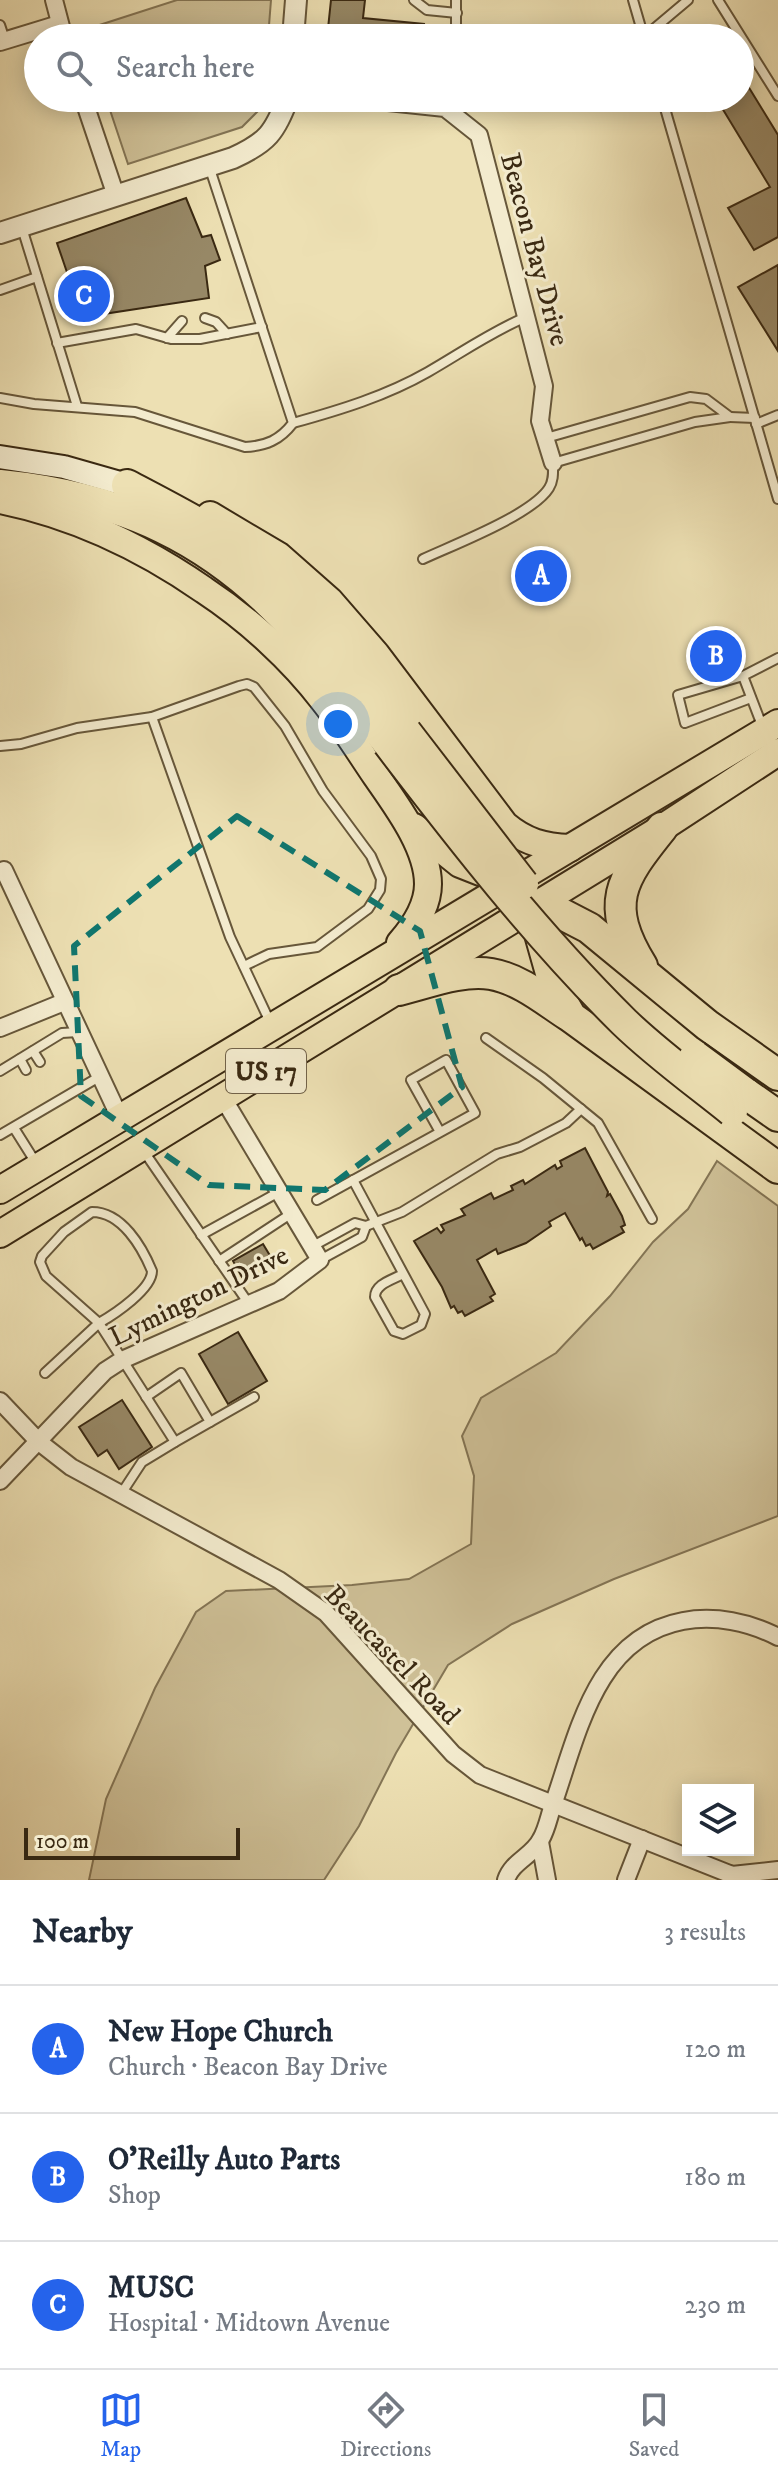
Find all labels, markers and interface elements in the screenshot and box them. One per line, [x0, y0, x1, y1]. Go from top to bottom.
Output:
search box [24, 24, 754, 112]
icon: search [52, 46, 96, 90]
text: Search here [116, 50, 255, 87]
street label: Beacon Bay Drive [492, 149, 577, 350]
pin: C [58, 266, 110, 326]
pin: A [515, 546, 567, 606]
pin: B [690, 626, 742, 686]
your location [318, 704, 358, 744]
road number: US 17 [226, 1049, 306, 1093]
street label: Lymington Drive [103, 1238, 294, 1355]
street label: Beaucastel Road [316, 1578, 467, 1732]
map controls [682, 1784, 754, 1856]
button: layers [682, 1784, 754, 1856]
scale bar [24, 1824, 240, 1860]
text: 100 m [36, 1828, 89, 1855]
text: Nearby [32, 1911, 133, 1953]
text: 3 results [664, 1916, 746, 1949]
text: New Hope Church [108, 2014, 333, 2051]
text: A [50, 2033, 66, 2066]
text: 120 m [685, 2033, 746, 2066]
text: Church · Beacon Bay Drive [108, 2051, 388, 2084]
text: O'Reilly Auto Parts [108, 2142, 340, 2179]
text: B [50, 2161, 66, 2194]
text: 180 m [684, 2161, 746, 2194]
text: Shop [108, 2179, 161, 2212]
text: MUSC [108, 2270, 194, 2307]
text: C [49, 2289, 67, 2322]
text: 230 m [684, 2289, 746, 2322]
text: Hospital · Midtown Avenue [108, 2307, 390, 2340]
tab: Map [99, 2388, 143, 2463]
tab: Directions [340, 2388, 431, 2463]
tab: Saved [629, 2388, 679, 2463]

